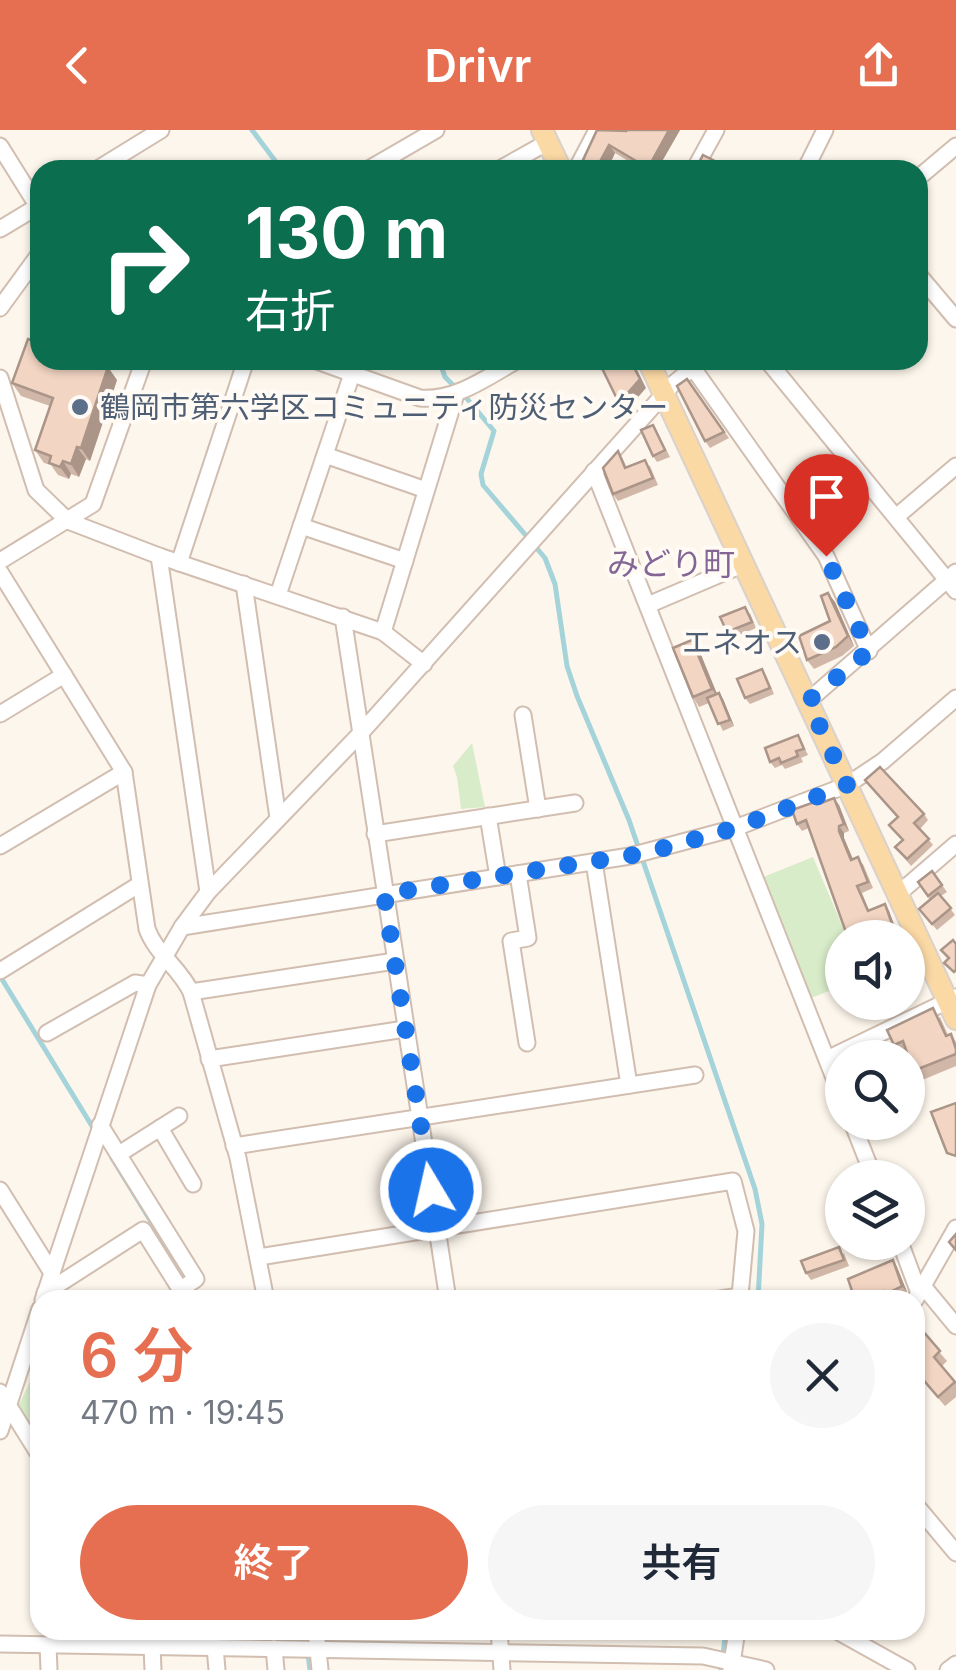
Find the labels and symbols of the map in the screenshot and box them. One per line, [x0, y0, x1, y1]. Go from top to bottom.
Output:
place label: 鶴岡市第六学区コミュニティ防災センター [100, 389, 668, 425]
marker: 鶴岡市第六学区コミュニティ防災センター [69, 396, 91, 418]
pin [784, 454, 869, 557]
district label: みどり町 [607, 544, 735, 583]
place label: エネオス [682, 624, 802, 660]
marker: エネオス [811, 631, 833, 653]
position arrow [379, 1138, 483, 1242]

